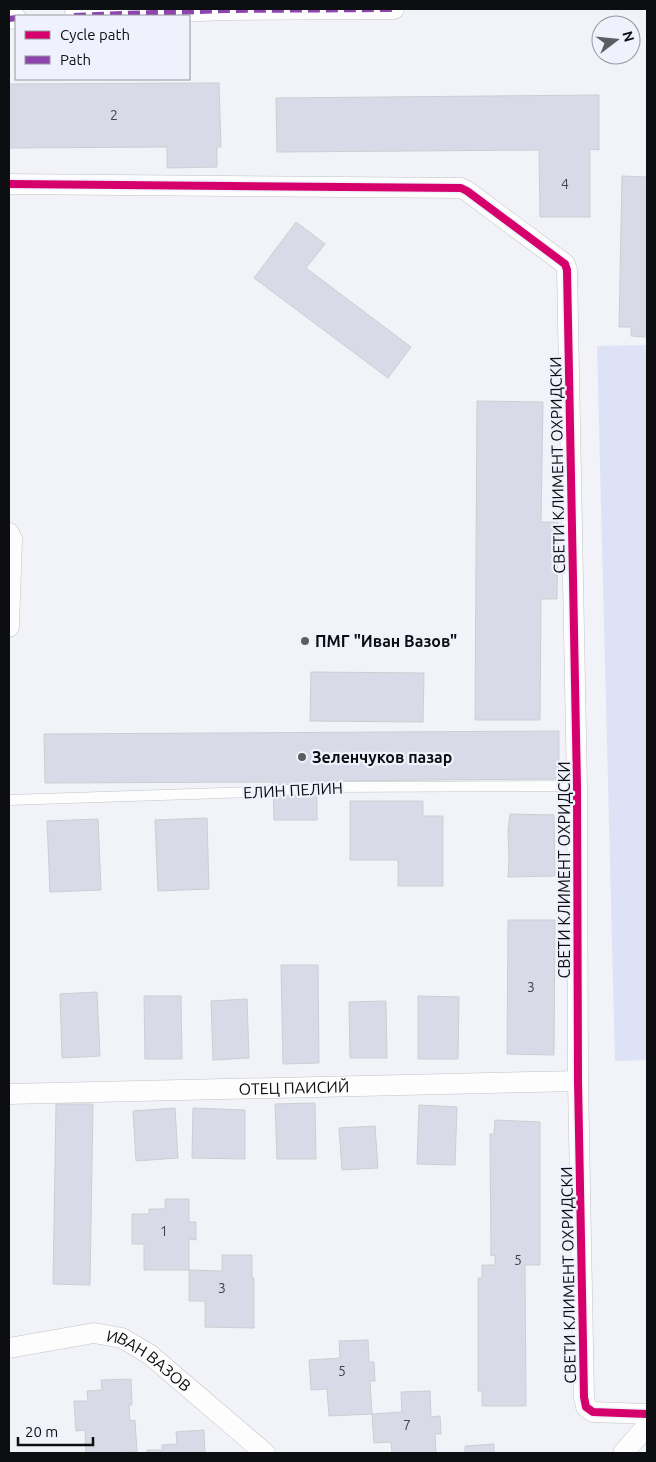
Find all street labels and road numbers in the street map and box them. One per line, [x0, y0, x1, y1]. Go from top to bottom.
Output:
street label: СВЕТИ КЛИМЕНТ ОХРИДСКИ [546, 356, 568, 574]
street label: СВЕТИ КЛИМЕНТ ОХРИДСКИ [555, 761, 573, 979]
street label: ЕЛИН ПЕЛИН [243, 778, 343, 802]
street label: ОТЕЦ ПАИСИЙ [238, 1076, 349, 1098]
street label: СВЕТИ КЛИМЕНТ ОХРИДСКИ [557, 1166, 579, 1384]
street label: ИВАН ВАЗОВ [105, 1326, 195, 1395]

